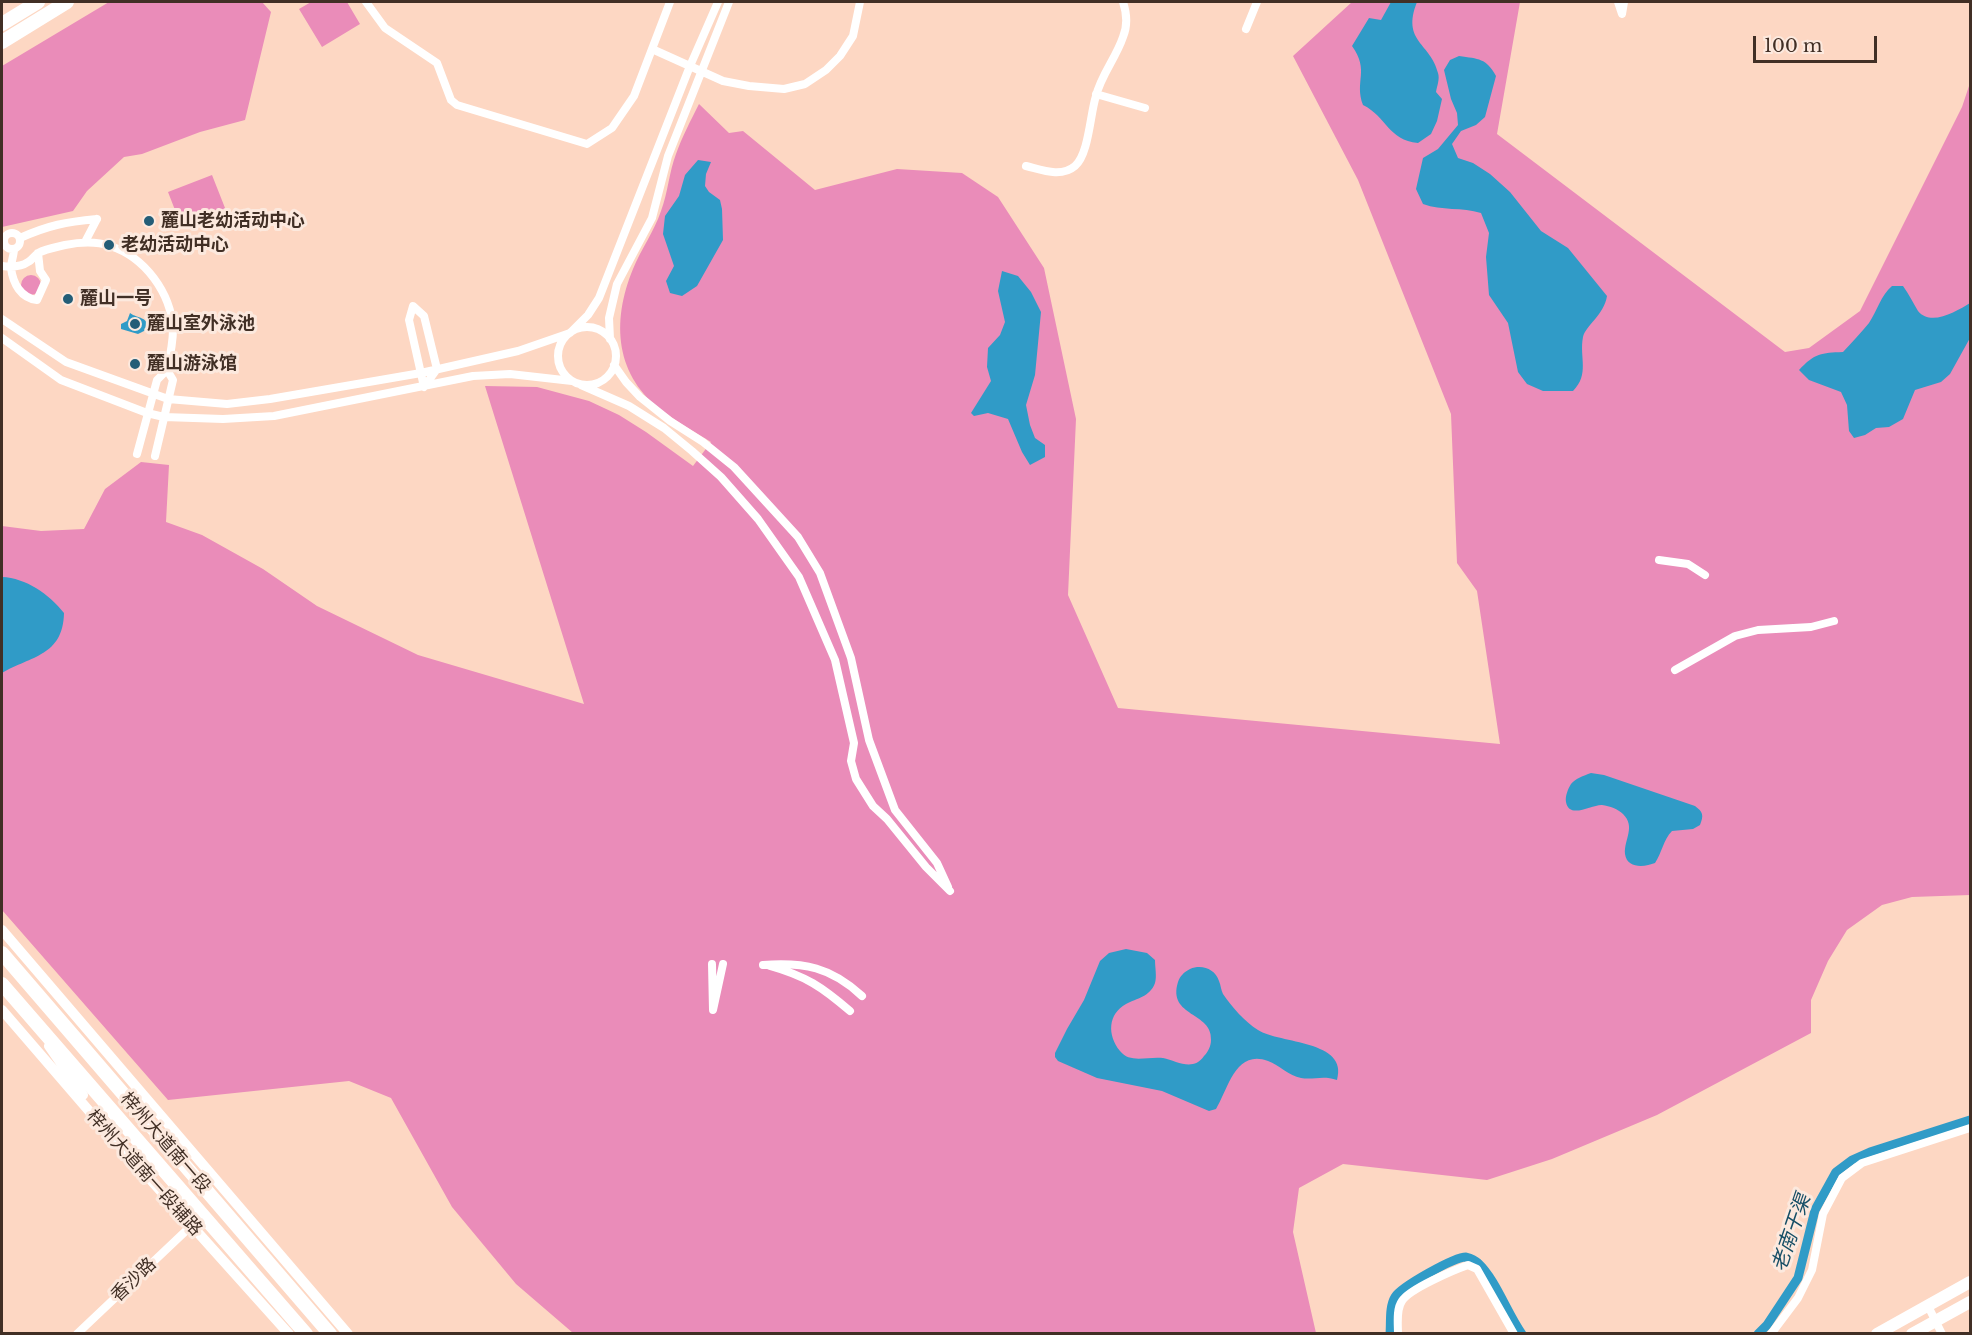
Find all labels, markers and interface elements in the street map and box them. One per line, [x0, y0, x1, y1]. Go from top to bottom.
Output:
scale bar [1756, 24, 1880, 62]
text: 100 m [1764, 35, 1822, 57]
place label: 麓山老幼活动中心 [161, 210, 305, 232]
marker: 麓山老幼活动中心 [142, 214, 156, 228]
place label: 老幼活动中心 [121, 234, 229, 256]
marker: 老幼活动中心 [102, 238, 116, 252]
place label: 麓山一号 [80, 288, 152, 310]
marker: 麓山一号 [61, 292, 75, 306]
place label: 麓山室外泳池 [147, 313, 255, 335]
marker: 麓山室外泳池 [128, 317, 142, 331]
place label: 麓山游泳馆 [147, 353, 237, 375]
marker: 麓山游泳馆 [128, 357, 142, 371]
street label: 梓州大道南一段 [116, 1088, 214, 1198]
street label: 梓州大道南一段辅路 [82, 1106, 206, 1240]
water label: 老南干渠 [1768, 1191, 1816, 1275]
street label: 香沙路 [107, 1253, 161, 1307]

